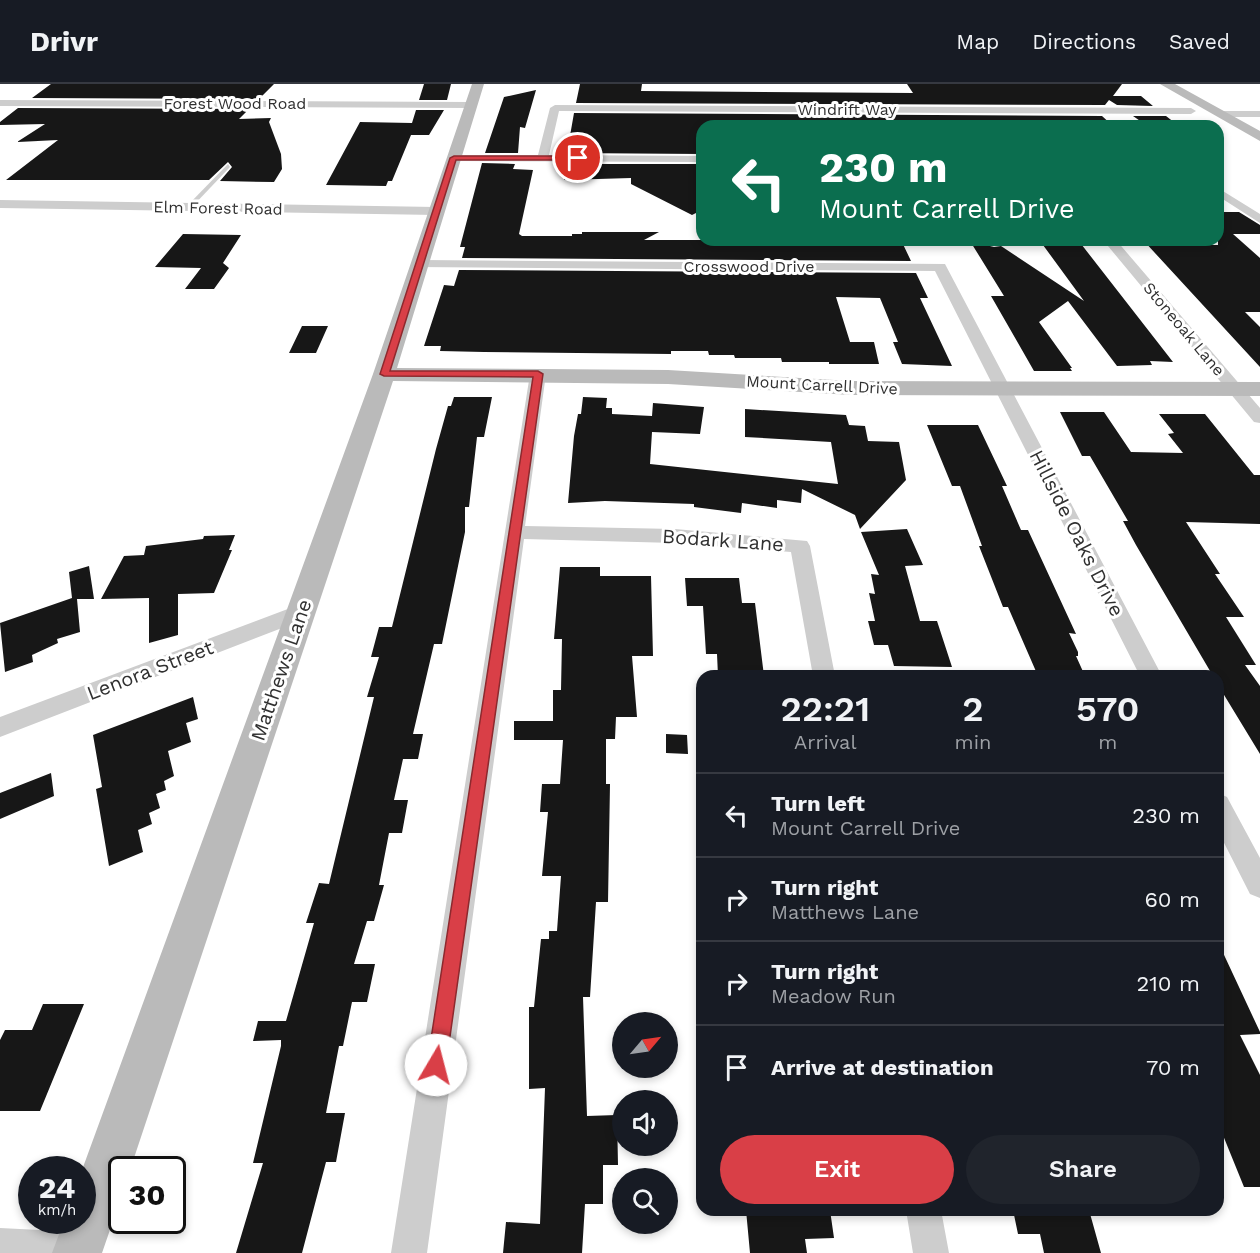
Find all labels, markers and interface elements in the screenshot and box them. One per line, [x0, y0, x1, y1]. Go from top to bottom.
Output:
text: Drivr [30, 25, 98, 58]
text: Map [956, 29, 999, 54]
text: Directions [1032, 29, 1136, 54]
text: Saved [1169, 29, 1230, 54]
street label: Forest Wood Road [164, 94, 306, 113]
street label: Windrift Way [797, 100, 897, 119]
pin [552, 132, 603, 183]
icon: arrive [561, 141, 594, 174]
text: 230 m [819, 143, 948, 192]
icon: left [720, 144, 798, 222]
text: Mount Carrell Drive [819, 193, 1075, 225]
street label: Elm Forest Road [153, 197, 283, 219]
street label: Crosswood Drive [684, 257, 814, 276]
street label: Stoneoak Lane [1139, 278, 1229, 380]
street label: Mount Carrell Drive [746, 372, 898, 398]
street label: Hillside Oaks Drive [1025, 446, 1129, 620]
street label: Bodark Lane [661, 524, 785, 556]
street label: Matthews Lane [246, 596, 316, 744]
street label: Lenora Street [83, 635, 217, 705]
text: 22:21 [781, 688, 870, 730]
text: 2 [962, 688, 984, 730]
text: 570 [1076, 688, 1139, 730]
text: Arrival [794, 730, 857, 754]
text: min [955, 730, 991, 754]
text: m [1098, 730, 1117, 754]
text: Turn left [771, 791, 865, 816]
icon: left [720, 799, 753, 832]
text: 230 m [1132, 803, 1200, 828]
text: Mount Carrell Drive [771, 816, 960, 840]
text: Turn right [771, 875, 878, 900]
icon: right [720, 883, 753, 916]
text: 60 m [1144, 887, 1200, 912]
text: Matthews Lane [771, 900, 919, 924]
text: Turn right [771, 959, 878, 984]
icon: right [720, 967, 753, 1000]
text: 210 m [1136, 971, 1200, 996]
text: Meadow Run [771, 984, 896, 1008]
north arrow [612, 1012, 678, 1078]
map controls [612, 1012, 678, 1234]
position arrow [404, 1033, 468, 1097]
icon: arrive [720, 1051, 753, 1084]
text: Arrive at destination [771, 1055, 994, 1080]
text: 70 m [1146, 1055, 1200, 1080]
button: sound [612, 1090, 678, 1156]
button: Exit [720, 1135, 954, 1204]
button: Share [966, 1135, 1200, 1204]
speed limit sign: 30 [108, 1156, 186, 1234]
button: search [612, 1168, 678, 1234]
text: 24 [39, 1170, 75, 1205]
text: km/h [38, 1201, 76, 1219]

